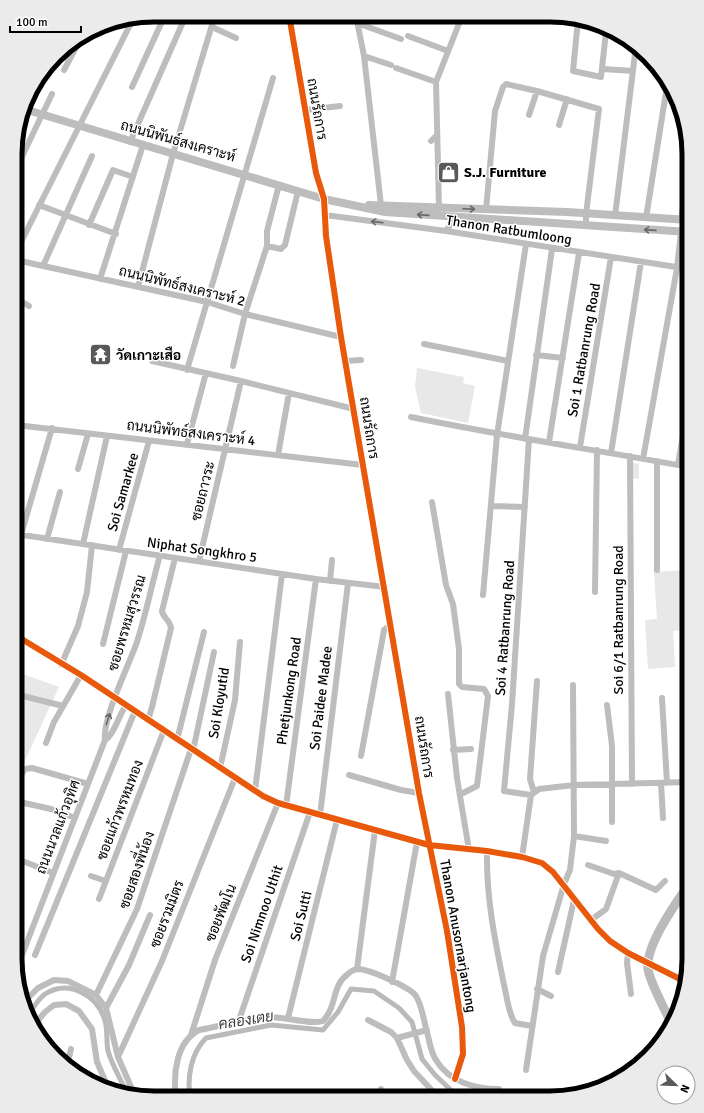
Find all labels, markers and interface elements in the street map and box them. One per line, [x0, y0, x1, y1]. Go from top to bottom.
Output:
scale bar [10, 8, 81, 34]
text: 100 m [16, 15, 48, 30]
street label: ถนนรัถการ [303, 77, 331, 141]
street label: ถนนนิพันธ์สงเคราะห์ [119, 116, 238, 166]
shop icon: S.J. Furniture [435, 159, 461, 185]
place label: S.J. Furniture [464, 164, 546, 181]
one-way arrow [462, 205, 475, 213]
one-way arrow [417, 212, 430, 219]
street label: Thanon Ratbumloong [445, 212, 573, 248]
one-way arrow [371, 218, 384, 226]
one-way arrow [644, 226, 657, 233]
street label: ถนนนิพัทธ์สงเคราะห์ 2 [117, 261, 247, 310]
street label: Soi 1 Ratbanrung Road [564, 282, 604, 418]
temple icon: วัดเกาะเสือ [87, 342, 113, 368]
place label: วัดเกาะเสือ [116, 346, 181, 364]
street label: ถนนรัถการ [356, 396, 382, 460]
street label: ถนนนิพัทธ์สงเคราะห์ 4 [126, 416, 257, 449]
street label: Soi Samarkee [104, 451, 142, 533]
street label: ซอยถาวระ [187, 459, 219, 523]
street label: Niphat Songkhro 5 [146, 534, 258, 566]
street label: Soi 6/1 Ratbanrung Road [610, 545, 627, 695]
street label: Soi 4 Ratbanrung Road [492, 560, 518, 696]
street label: ซอยพรหมสุวรรณ [104, 573, 151, 673]
street label: Phetjunkong Road [273, 636, 305, 746]
street label: Soi Paidee Madee [306, 645, 336, 751]
street label: Soi Kloyutid [205, 666, 233, 740]
one-way arrow [105, 713, 112, 726]
street label: ถนนรัถการ [411, 715, 437, 779]
street label: ซอยแก้วพรหมทอง [92, 757, 147, 863]
street label: ถนนนวลแก้วอุทิศ [31, 777, 85, 877]
street label: ซอยสองพี่น้อง [112, 828, 158, 911]
street label: Thanon Anusornarjantong [436, 858, 480, 1014]
street label: Soi Nimnoo Uthit [237, 863, 287, 965]
street label: ซอยรวมมิตร [146, 877, 188, 950]
street label: ซอยพัฒโน [202, 882, 240, 944]
street label: Soi Sutti [287, 889, 315, 943]
water label: คลองเตย [217, 1007, 275, 1033]
north arrow [656, 1065, 696, 1105]
text: N [677, 1083, 692, 1095]

